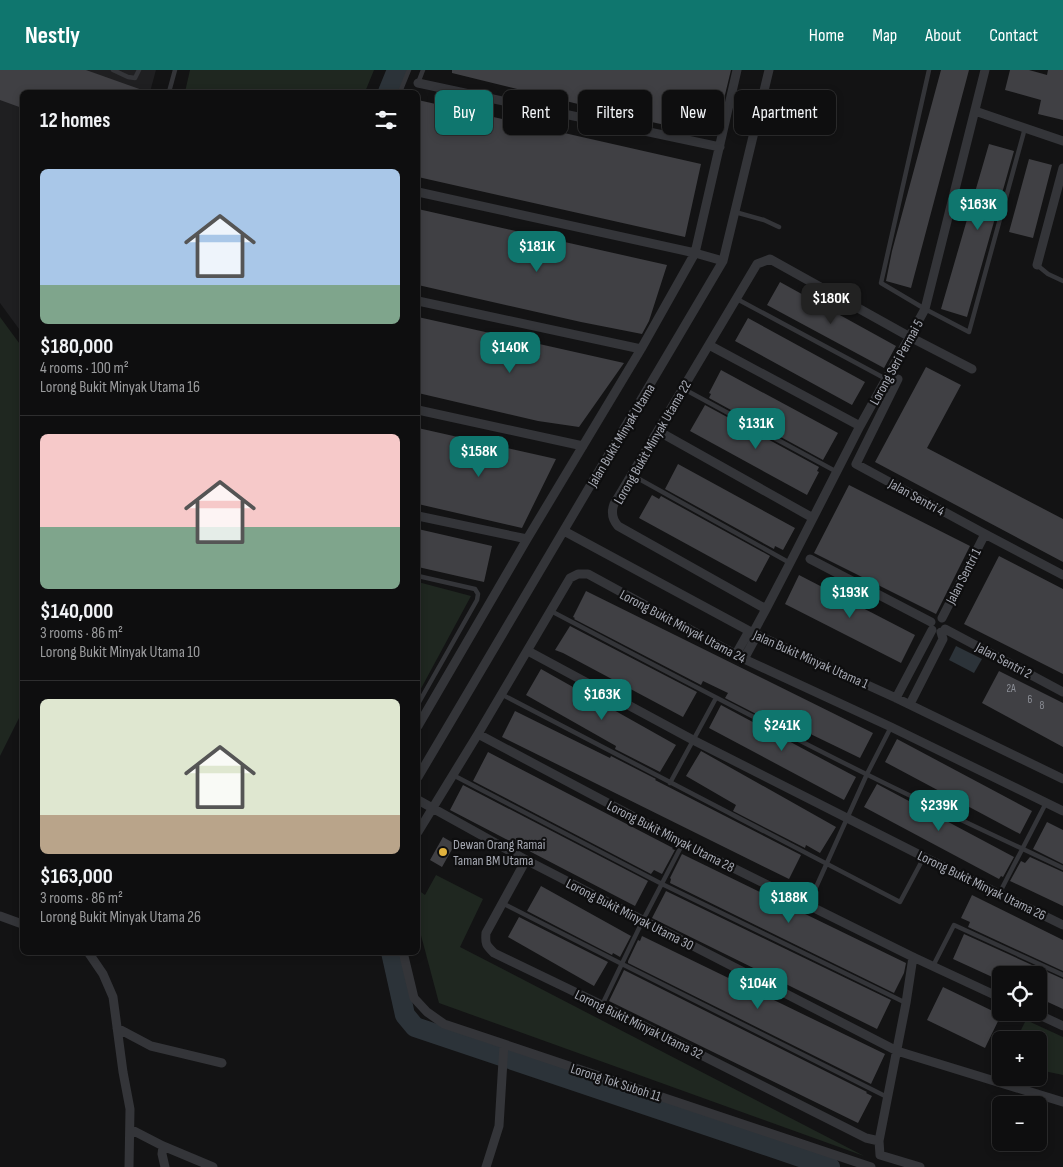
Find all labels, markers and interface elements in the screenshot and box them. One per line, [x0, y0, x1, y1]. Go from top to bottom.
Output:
text: Nestly [25, 21, 80, 50]
text: Home [809, 25, 844, 46]
text: Map [872, 25, 897, 46]
text: About [925, 25, 961, 46]
text: Contact [989, 25, 1038, 46]
chip: Buy [435, 90, 493, 135]
chip: Rent [503, 90, 568, 135]
chip: Filters [578, 90, 652, 135]
chip: New [662, 90, 724, 135]
chip: Apartment [734, 90, 836, 135]
icon: filters [372, 106, 400, 134]
text: 12 homes [40, 108, 110, 133]
pin: $163K [943, 189, 1013, 231]
text: $163K [959, 195, 997, 214]
icon: home [175, 201, 265, 291]
pin: $181K [502, 230, 572, 273]
text: $181K [519, 237, 555, 256]
pin: $180K [796, 282, 866, 325]
text: $180K [812, 289, 850, 308]
street label: Lorong Seri Permai 5 [866, 316, 927, 408]
pin: $140K [475, 332, 545, 374]
text: $180,000 [40, 334, 113, 359]
text: $140K [491, 338, 529, 357]
text: 4 rooms · 100 m² [40, 359, 129, 378]
street label: Lorong Bukit Minyak Utama 22 [610, 377, 695, 507]
text: Lorong Bukit Minyak Utama 16 [40, 378, 200, 397]
street label: Jalan Bukit Minyak Utama [584, 381, 659, 491]
pin: $131K [721, 408, 791, 450]
text: $131K [738, 414, 774, 433]
pin: $158K [444, 436, 514, 478]
text: $158K [461, 442, 497, 461]
icon: home [175, 467, 265, 557]
street label: Jalan Sentri 4 [885, 475, 948, 520]
street label: Jalan Sentri 1 [942, 545, 985, 608]
pin: $193K [815, 576, 885, 619]
text: $193K [831, 583, 869, 602]
street label: Lorong Bukit Minyak Utama 24 [617, 586, 749, 667]
text: $140,000 [40, 599, 113, 624]
text: 3 rooms · 86 m² [40, 624, 123, 643]
street label: Jalan Bukit Minyak Utama 1 [750, 626, 871, 692]
street label: Jalan Sentri 2 [972, 638, 1035, 682]
text: Lorong Bukit Minyak Utama 10 [40, 643, 200, 662]
pin: $163K [567, 678, 637, 721]
house number: 2A [1006, 682, 1016, 695]
text: $163K [583, 685, 621, 704]
house number: 6 [1028, 693, 1033, 706]
house number: 8 [1040, 699, 1045, 712]
pin: $241K [747, 710, 817, 752]
text: $241K [764, 716, 800, 735]
icon: home [175, 732, 265, 822]
pin: $239K [904, 790, 974, 832]
text: $239K [920, 796, 958, 815]
street label: Lorong Bukit Minyak Utama 28 [604, 797, 737, 876]
place label: Dewan Orang Ramai Taman BM Utama [453, 836, 545, 869]
marker: Dewan Orang Ramai Taman BM Utama [437, 846, 449, 858]
street label: Lorong Bukit Minyak Utama 26 [915, 847, 1049, 924]
text: $163,000 [40, 864, 113, 889]
street label: Lorong Bukit Minyak Utama 30 [563, 875, 696, 954]
pin: $188K [754, 882, 824, 924]
text: $188K [770, 888, 808, 907]
text: 3 rooms · 86 m² [40, 889, 123, 908]
text: Lorong Bukit Minyak Utama 26 [40, 908, 201, 927]
map controls [992, 966, 1047, 1151]
button: locate [992, 966, 1047, 1021]
pin: $104K [723, 968, 793, 1010]
text: $104K [739, 974, 777, 993]
street label: Lorong Bukit Minyak Utama 32 [572, 986, 706, 1063]
button: + [992, 1031, 1047, 1086]
street label: Lorong Tok Suboh 11 [569, 1060, 663, 1105]
button: − [992, 1096, 1047, 1151]

